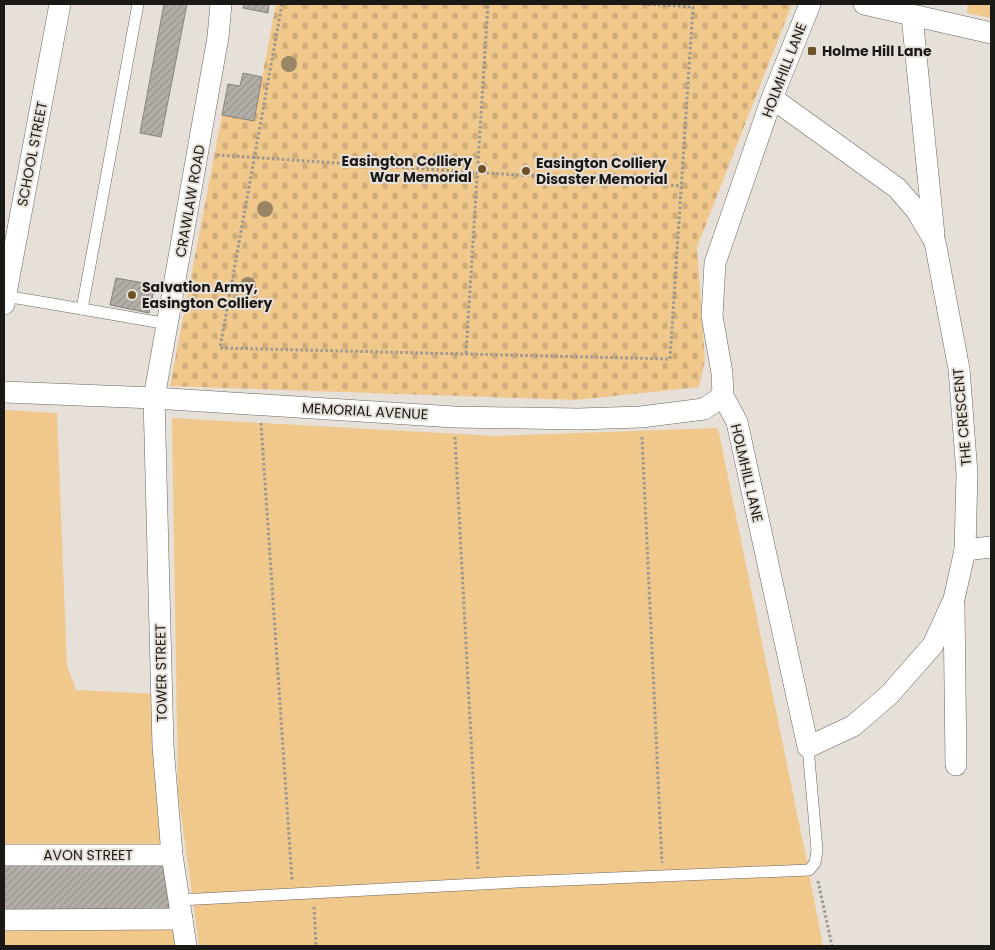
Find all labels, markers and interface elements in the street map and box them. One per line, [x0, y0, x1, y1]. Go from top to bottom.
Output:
street label: HOLMHILL LANE [757, 20, 811, 120]
place label: Holme Hill Lane [822, 41, 932, 61]
marker: Holme Hill Lane [806, 45, 818, 57]
street label: SCHOOL STREET [12, 99, 52, 208]
street label: CRAWLAW ROAD [170, 143, 210, 259]
place label: Easington Colliery War Memorial [342, 151, 472, 187]
place label: Easington Colliery Disaster Memorial [536, 153, 668, 189]
marker: Easington Colliery War Memorial [476, 163, 488, 175]
marker: Easington Colliery Disaster Memorial [520, 165, 532, 177]
place label: Salvation Army, Easington Colliery [142, 277, 273, 313]
marker: Salvation Army, Easington Colliery [126, 289, 138, 301]
street label: THE CRESCENT [948, 367, 976, 467]
street label: MEMORIAL AVENUE [302, 398, 428, 424]
street label: HOLMHILL LANE [726, 422, 768, 524]
street label: TOWER STREET [150, 623, 172, 722]
street label: AVON STREET [43, 845, 133, 865]

